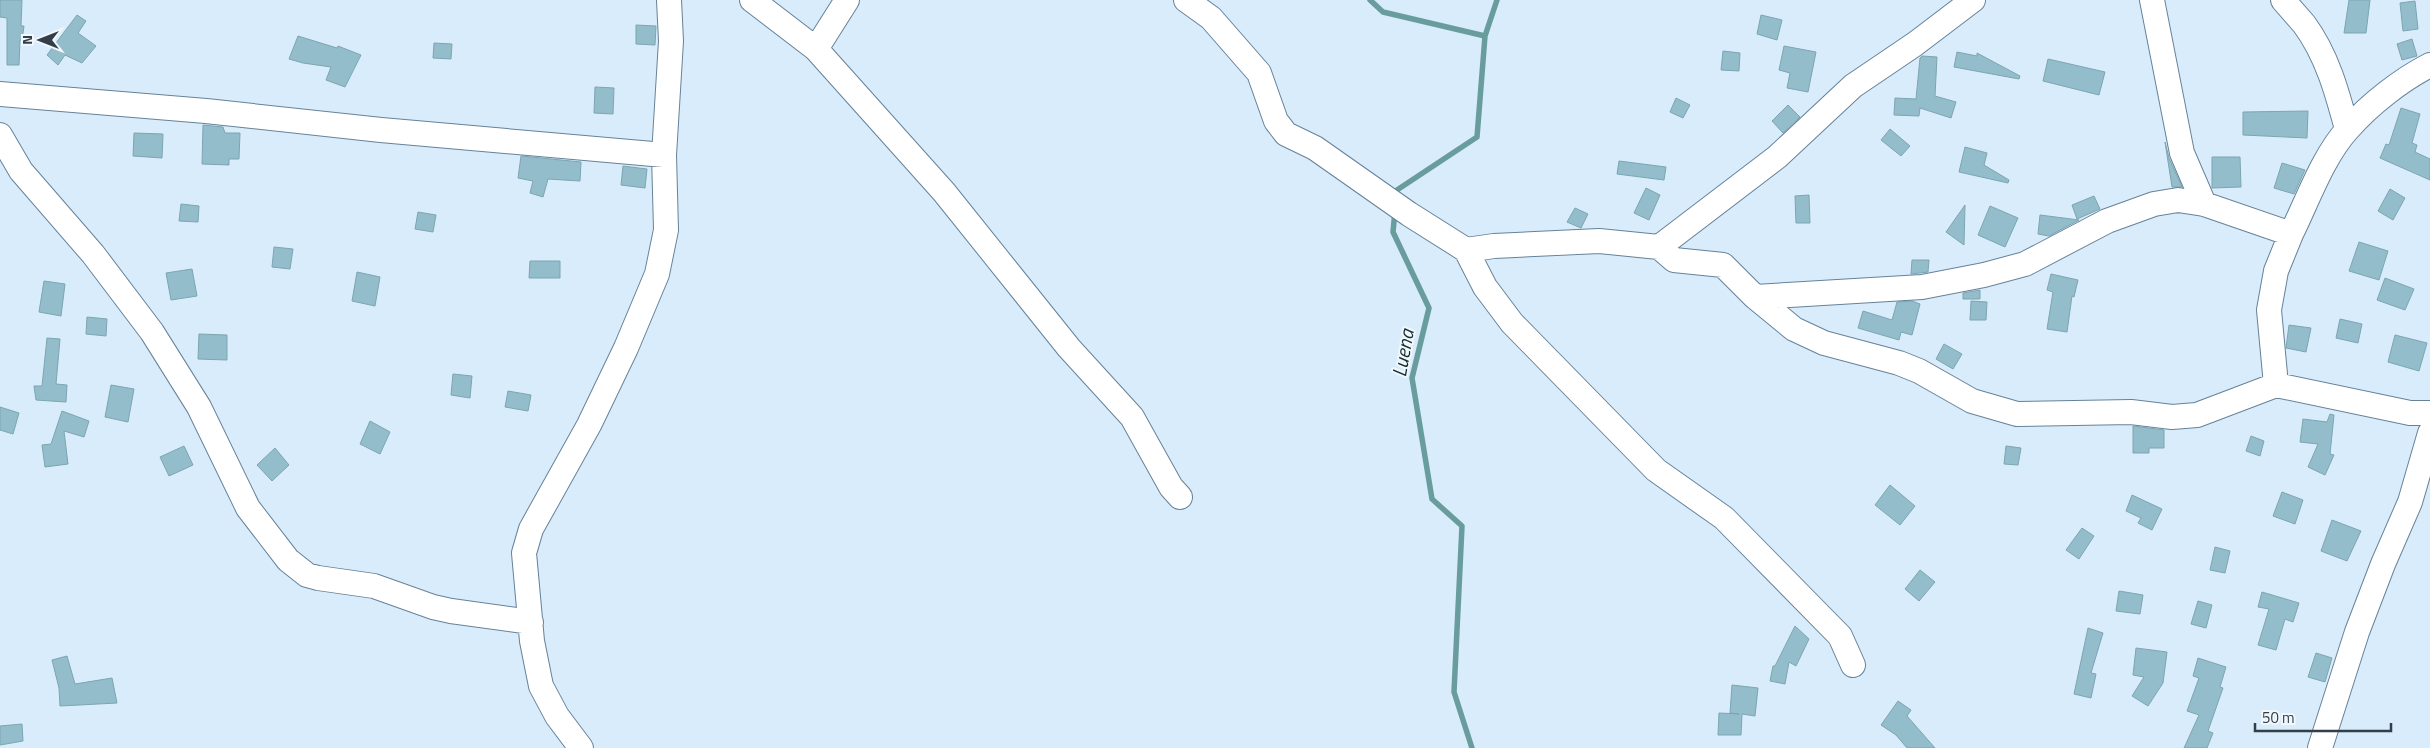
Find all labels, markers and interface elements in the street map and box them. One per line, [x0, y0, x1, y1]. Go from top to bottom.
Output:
north arrow [15, 15, 65, 65]
text: N [16, 35, 37, 45]
water label: Luena [1383, 326, 1422, 379]
scale bar [2255, 700, 2391, 732]
text: 50 m [2262, 706, 2295, 729]

